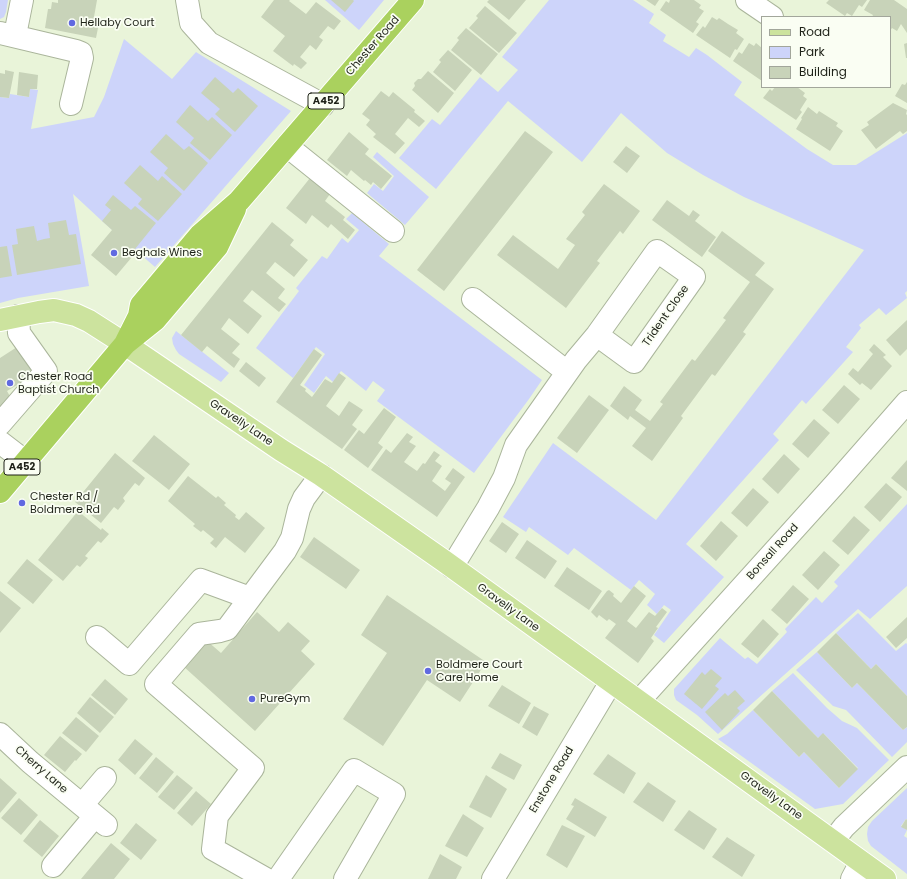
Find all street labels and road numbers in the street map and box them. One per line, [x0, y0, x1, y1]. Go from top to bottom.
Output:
street label: Chester Road [344, 14, 402, 78]
road number: A452 [308, 93, 344, 109]
street label: Trident Close [640, 283, 692, 349]
street label: Gravelly Lane [207, 397, 275, 449]
road number: A452 [4, 459, 40, 475]
street label: Bonsall Road [744, 521, 802, 583]
street label: Gravelly Lane [474, 581, 542, 635]
street label: Cherry Lane [12, 743, 70, 797]
street label: Enstone Road [527, 745, 577, 815]
street label: Gravelly Lane [737, 769, 805, 823]

